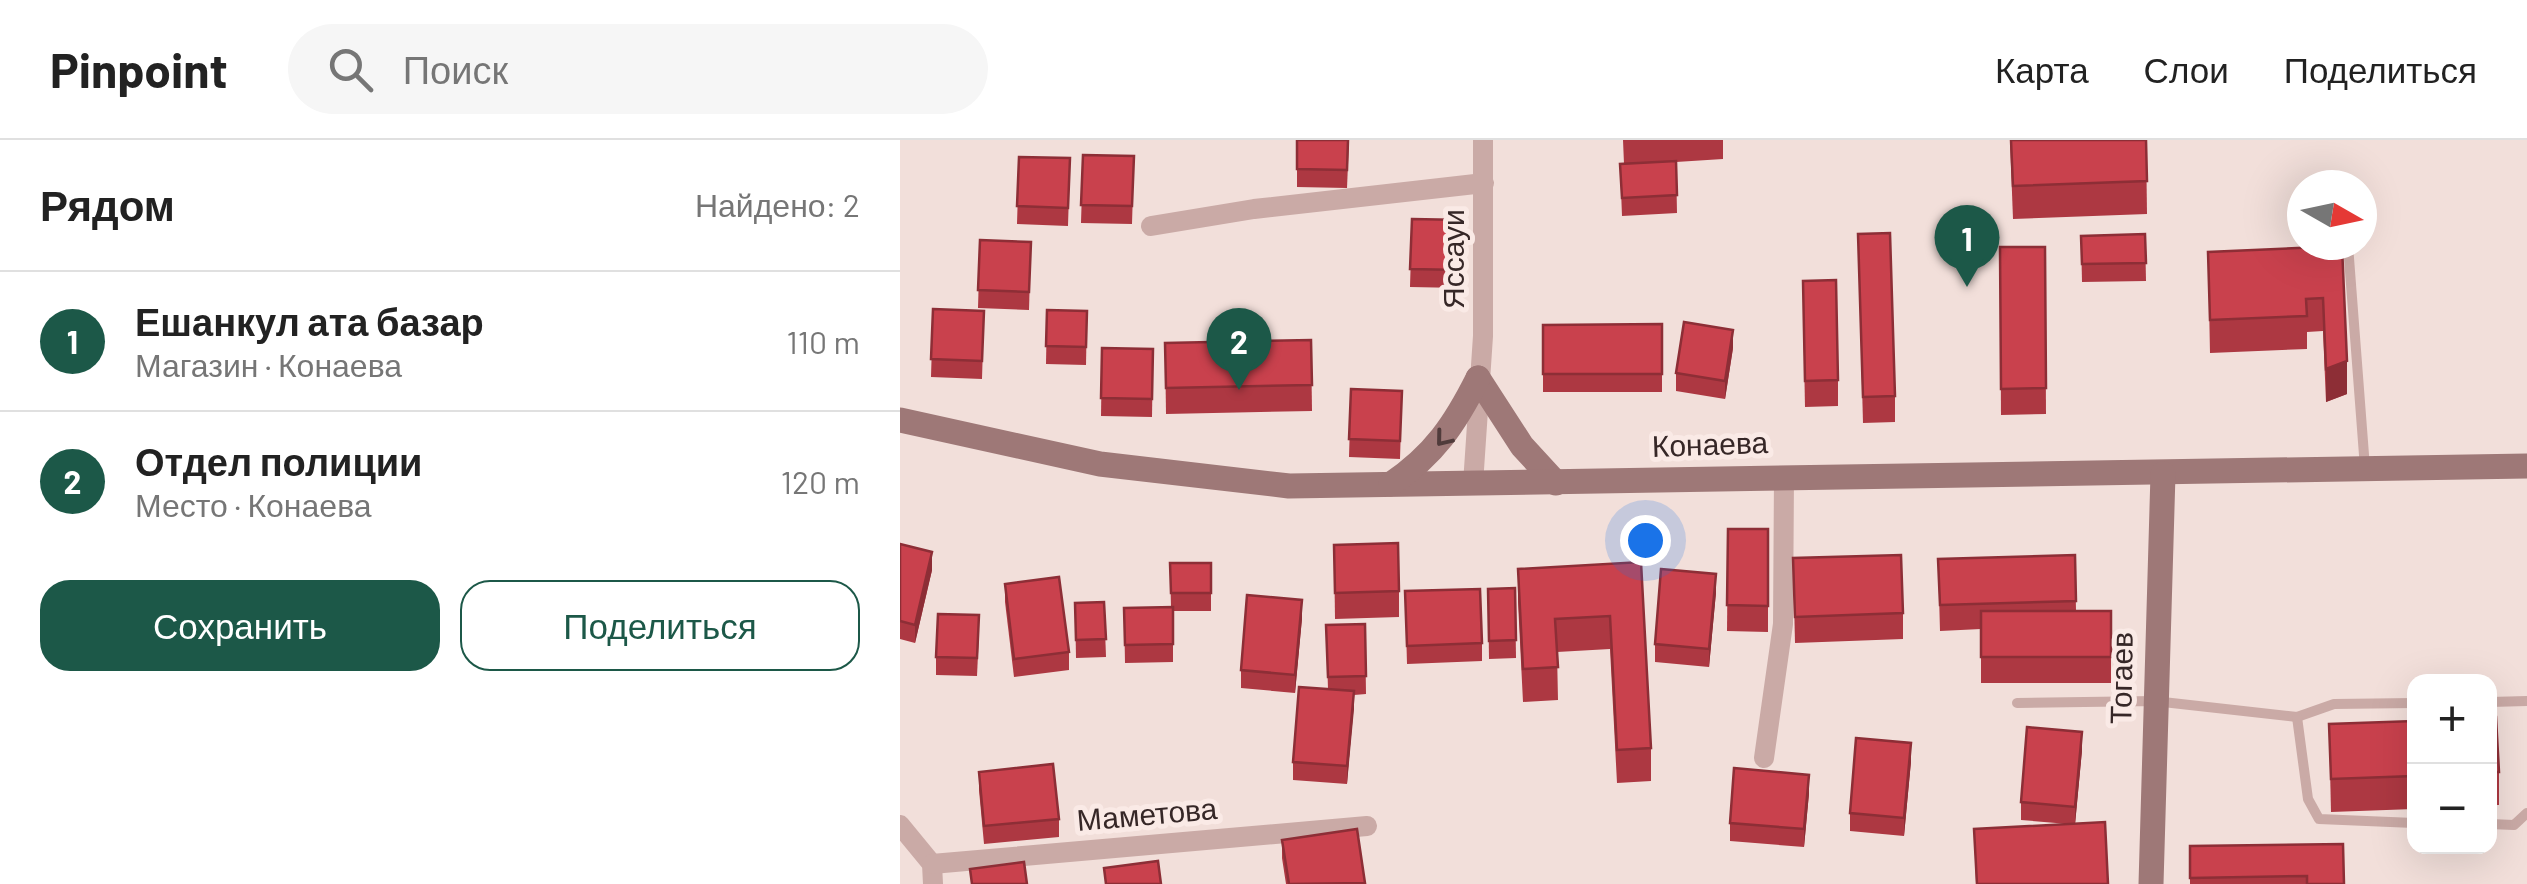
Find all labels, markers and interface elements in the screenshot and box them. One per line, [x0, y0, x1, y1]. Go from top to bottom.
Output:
search box [288, 24, 988, 114]
text: Pinpoint [50, 40, 228, 98]
icon: search [323, 42, 378, 97]
text: Поиск [403, 46, 508, 92]
text: Карта [1995, 48, 2089, 90]
text: Слои [2144, 48, 2229, 90]
text: Поделиться [2284, 48, 2477, 90]
north arrow [2287, 170, 2377, 260]
text: Рядом [40, 179, 175, 229]
text: Найдено: 2 [695, 185, 860, 223]
pin: 1 [1934, 204, 2000, 287]
street label: Яссауи [1434, 209, 1470, 309]
text: Ешанкул ата базар [135, 298, 484, 344]
pin: 2 [1206, 308, 1272, 390]
text: 1 [67, 322, 78, 360]
text: 110 m [787, 322, 860, 360]
text: Магазин · Конаева [135, 345, 402, 383]
street label: Конаева [1651, 423, 1769, 463]
one-way arrow [1437, 427, 1455, 445]
text: Отдел полиции [135, 438, 422, 484]
text: 2 [64, 462, 81, 500]
text: 120 m [781, 462, 860, 500]
text: Место · Конаева [135, 485, 372, 523]
your location [1620, 515, 1671, 566]
button: Сохранить [40, 580, 440, 671]
button: Поделиться [460, 580, 860, 671]
street label: Тогаев [2101, 632, 2139, 724]
map controls [2407, 674, 2497, 854]
button: + [2407, 674, 2497, 764]
button: − [2407, 764, 2497, 854]
street label: Маметова [1075, 789, 1219, 837]

